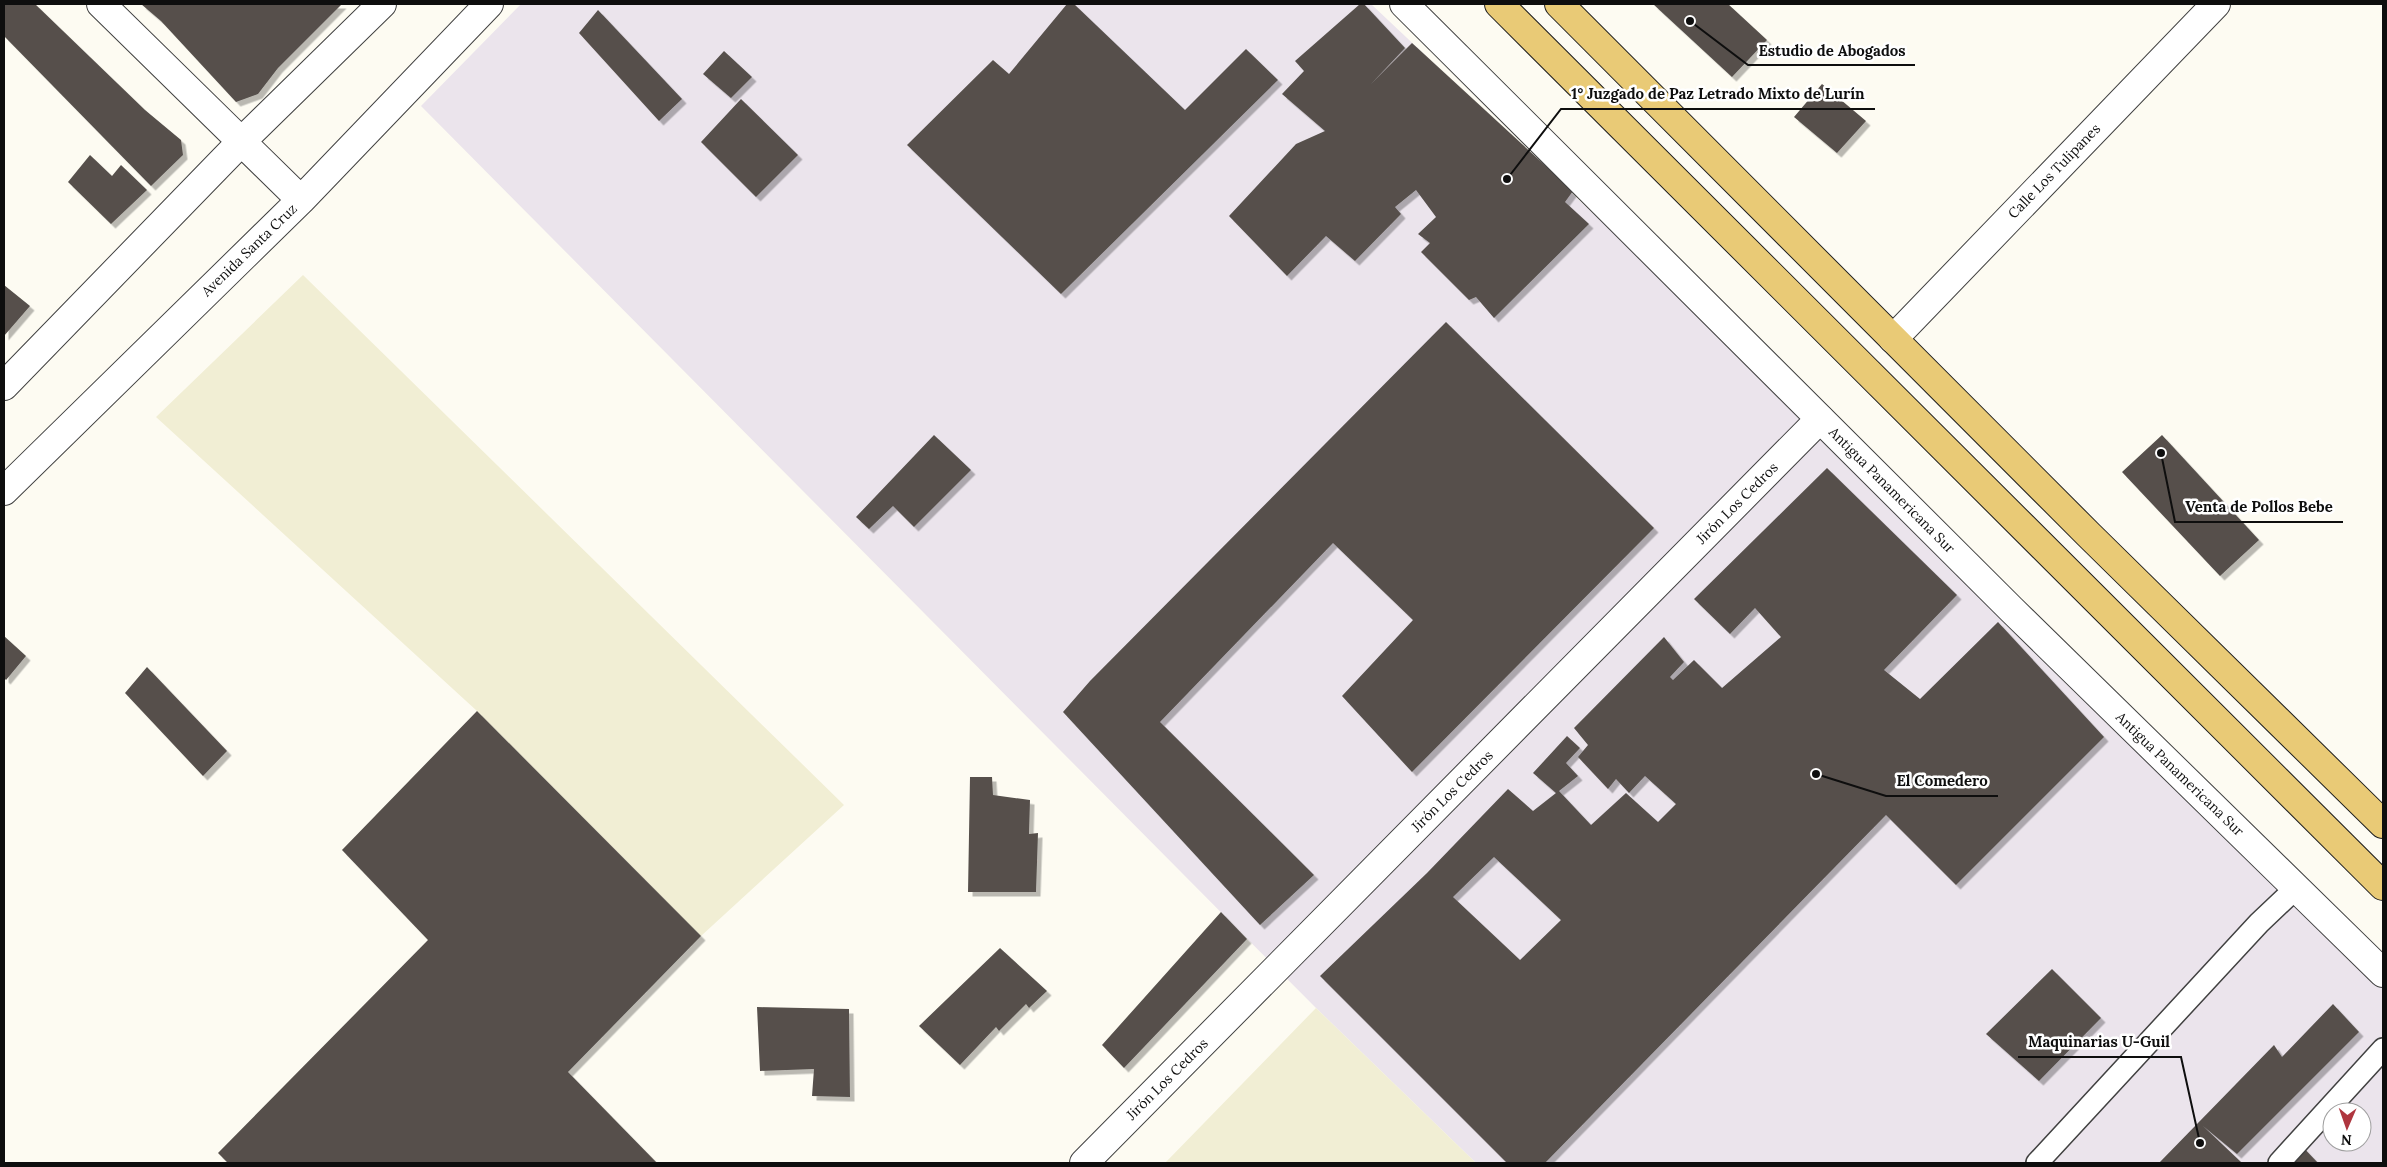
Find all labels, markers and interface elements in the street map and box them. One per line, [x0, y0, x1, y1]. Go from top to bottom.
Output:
callout: Estudio de Abogados [1748, 35, 1915, 65]
text: Estudio de Abogados [1758, 41, 1906, 60]
callout: 1° Juzgado de Paz Letrado Mixto de Lurín [1561, 79, 1875, 109]
text: 1° Juzgado de Paz Letrado Mixto de Lurín [1571, 84, 1865, 103]
street label: Calle Los Tulipanes [2004, 120, 2104, 222]
street label: Avenida Santa Cruz [197, 200, 301, 301]
street label: Antigua Panamericana Sur [1824, 422, 1959, 557]
street label: Jirón Los Cedros [1692, 458, 1782, 548]
callout: Venta de Pollos Bebe [2175, 492, 2343, 522]
text: Venta de Pollos Bebe [2185, 497, 2333, 516]
street label: Antigua Panamericana Sur [2111, 707, 2248, 840]
street label: Jirón Los Cedros [1407, 746, 1497, 836]
callout: El Comedero [1886, 766, 1998, 796]
text: El Comedero [1896, 771, 1988, 790]
callout: Maquinarias U-Guil [2018, 1027, 2181, 1057]
text: Maquinarias U-Guil [2028, 1032, 2170, 1051]
street label: Jirón Los Cedros [1122, 1034, 1212, 1124]
north arrow [2322, 1102, 2372, 1152]
text: N [2341, 1131, 2352, 1149]

